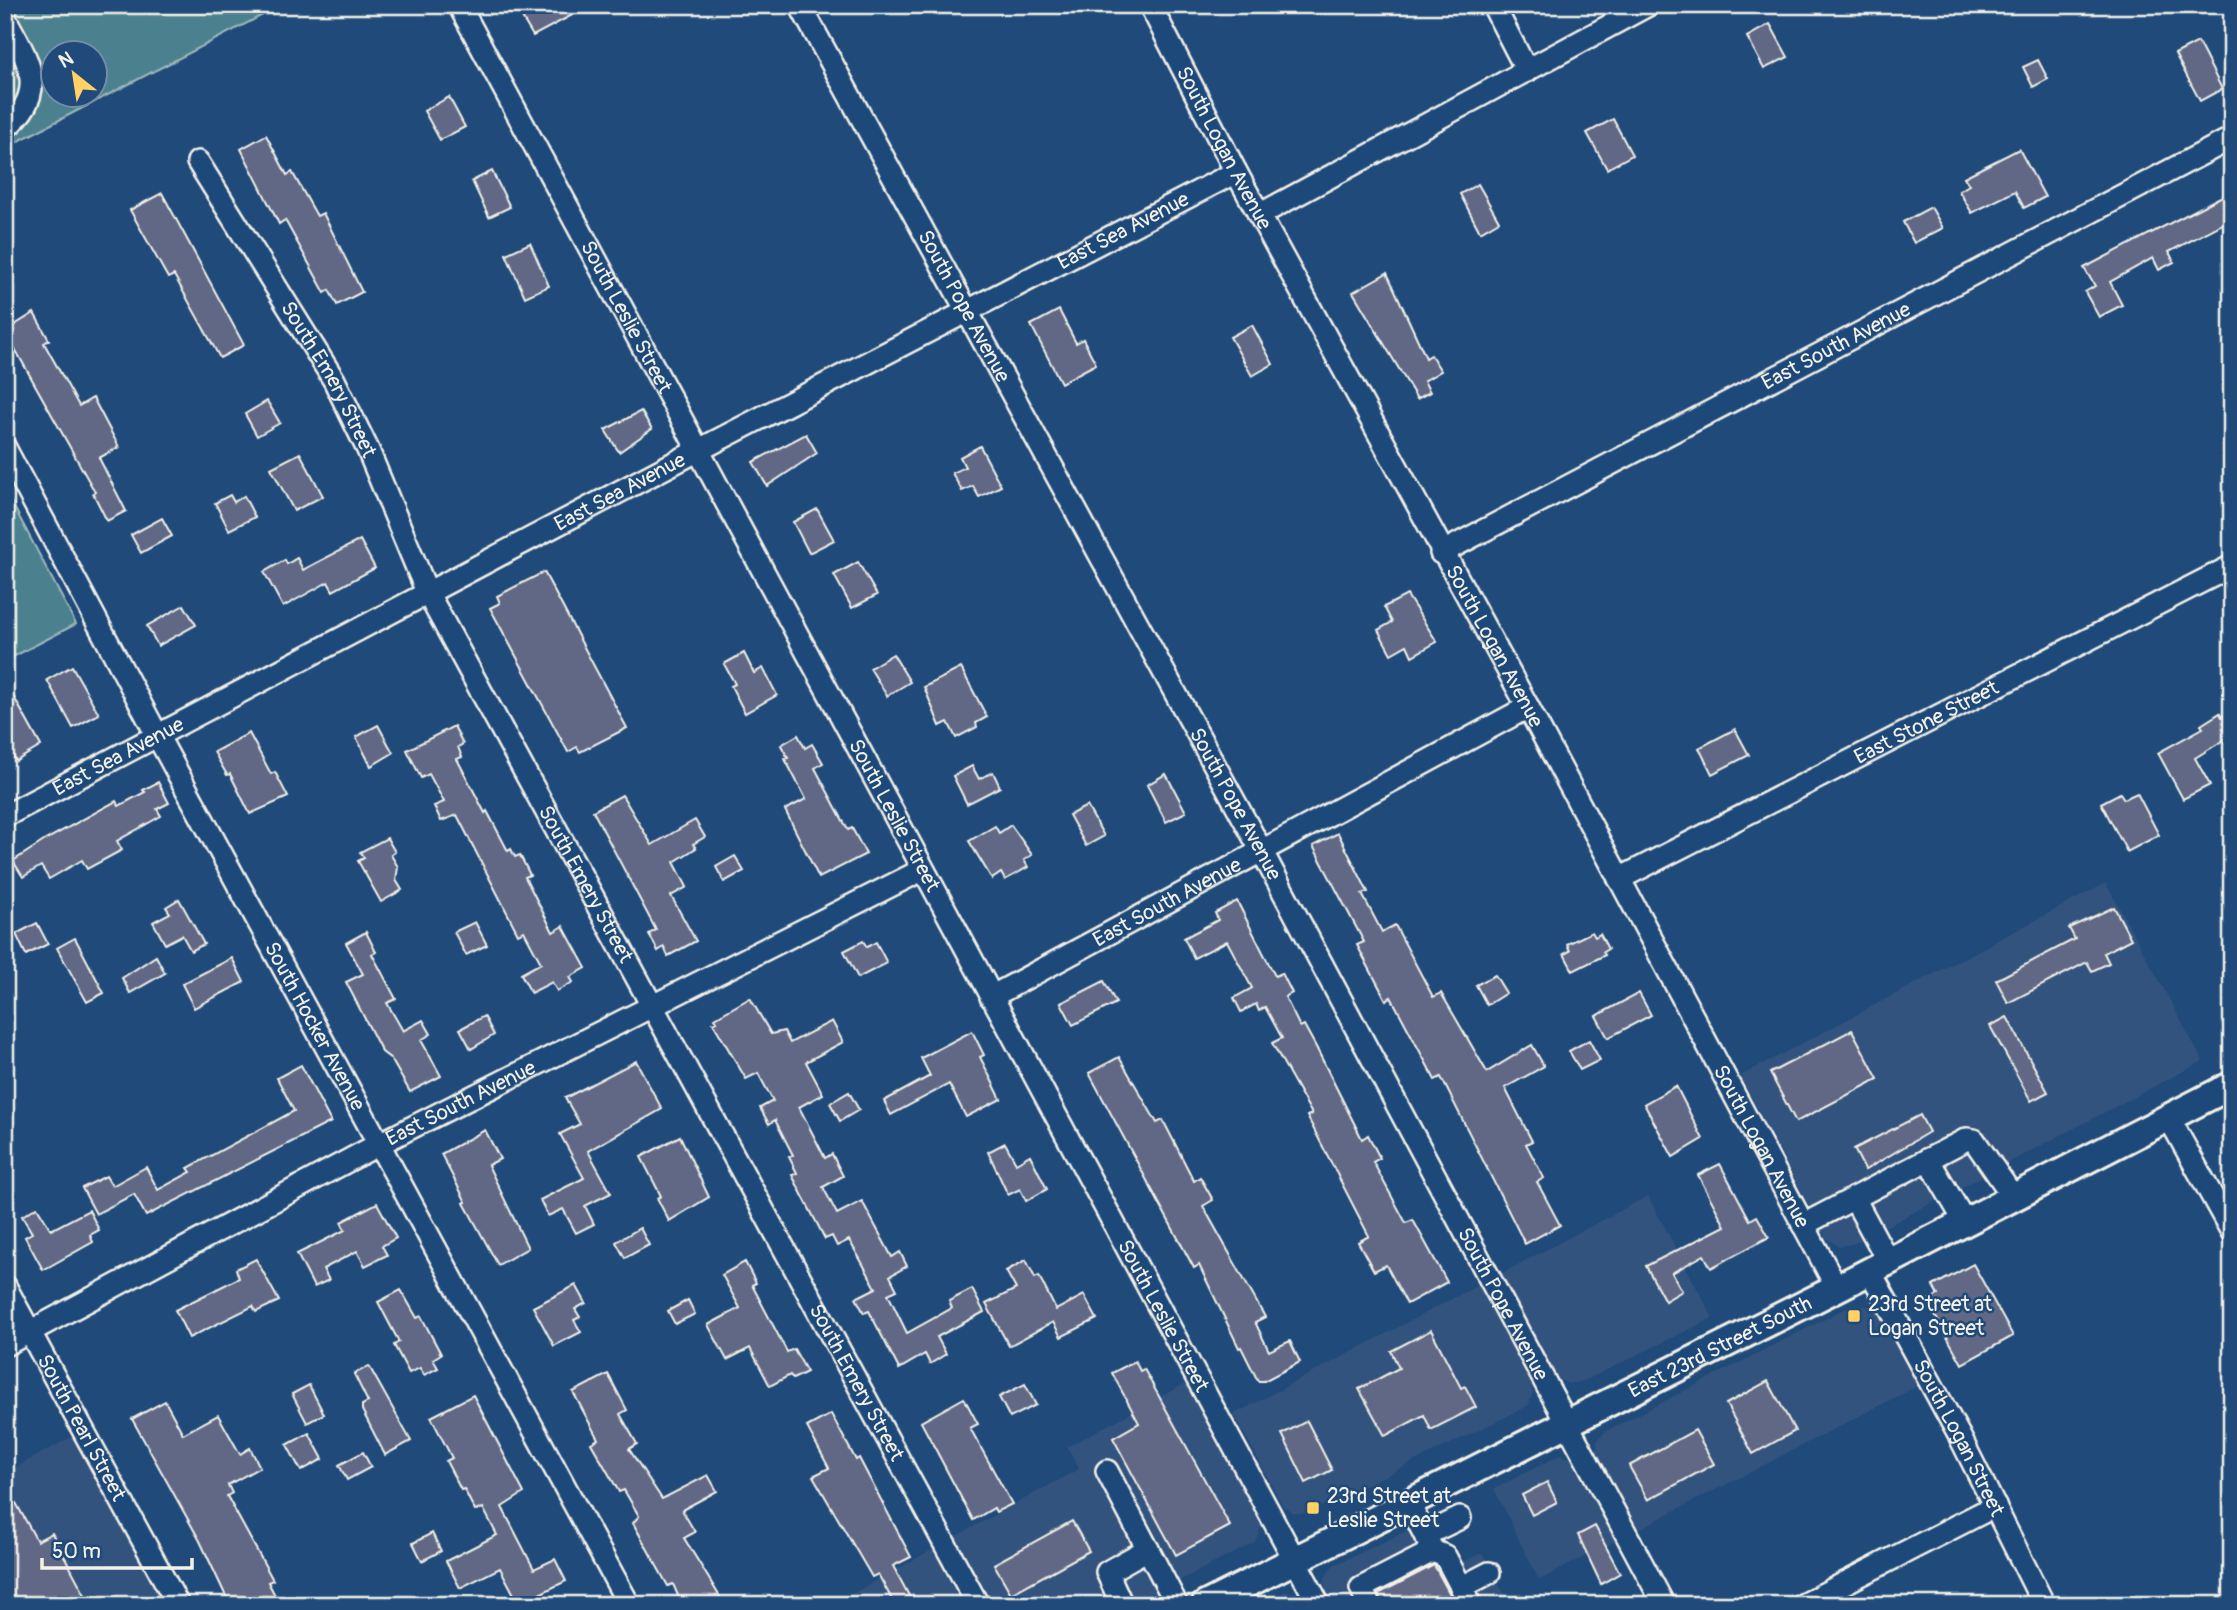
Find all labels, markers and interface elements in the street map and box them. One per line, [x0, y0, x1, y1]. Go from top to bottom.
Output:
north arrow [38, 38, 108, 108]
text: N [54, 46, 78, 74]
street label: South Logan Avenue [1170, 62, 1279, 235]
street label: East Sea Avenue [1053, 185, 1194, 276]
street label: South Pope Avenue [912, 225, 1017, 388]
street label: South Leslie Street [575, 236, 679, 398]
street label: East South Avenue [1757, 295, 1916, 396]
street label: South Emery Street [275, 296, 383, 462]
street label: East Sea Avenue [549, 446, 690, 537]
street label: South Logan Avenue [1440, 560, 1550, 733]
street label: East Stone Street [1849, 674, 2004, 770]
street label: East Sea Avenue [48, 710, 189, 802]
street label: South Pope Avenue [1183, 723, 1288, 885]
street label: South Leslie Street [843, 734, 947, 897]
street label: South Emery Street [532, 801, 640, 968]
street label: East South Avenue [1088, 851, 1246, 953]
street label: South Hocker Avenue [258, 937, 372, 1116]
street label: East South Avenue [381, 1053, 541, 1152]
street label: South Logan Avenue [1707, 1060, 1816, 1233]
street label: South Pope Avenue [1451, 1223, 1555, 1386]
street label: South Leslie Street [1112, 1235, 1216, 1397]
street label: East 23rd Street South [1624, 1289, 1816, 1404]
place label: 23rd Street at Logan Street [1868, 1291, 1992, 1342]
street label: South Emery Street [803, 1299, 911, 1466]
marker: 23rd Street at Logan Street [1846, 1308, 1862, 1324]
street label: South Pearl Street [31, 1350, 133, 1506]
street label: South Logan Street [1907, 1355, 2011, 1521]
place label: 23rd Street at Leslie Street [1327, 1483, 1451, 1534]
marker: 23rd Street at Leslie Street [1305, 1500, 1321, 1516]
scale bar [42, 1526, 192, 1570]
text: 50 m [52, 1538, 101, 1565]

